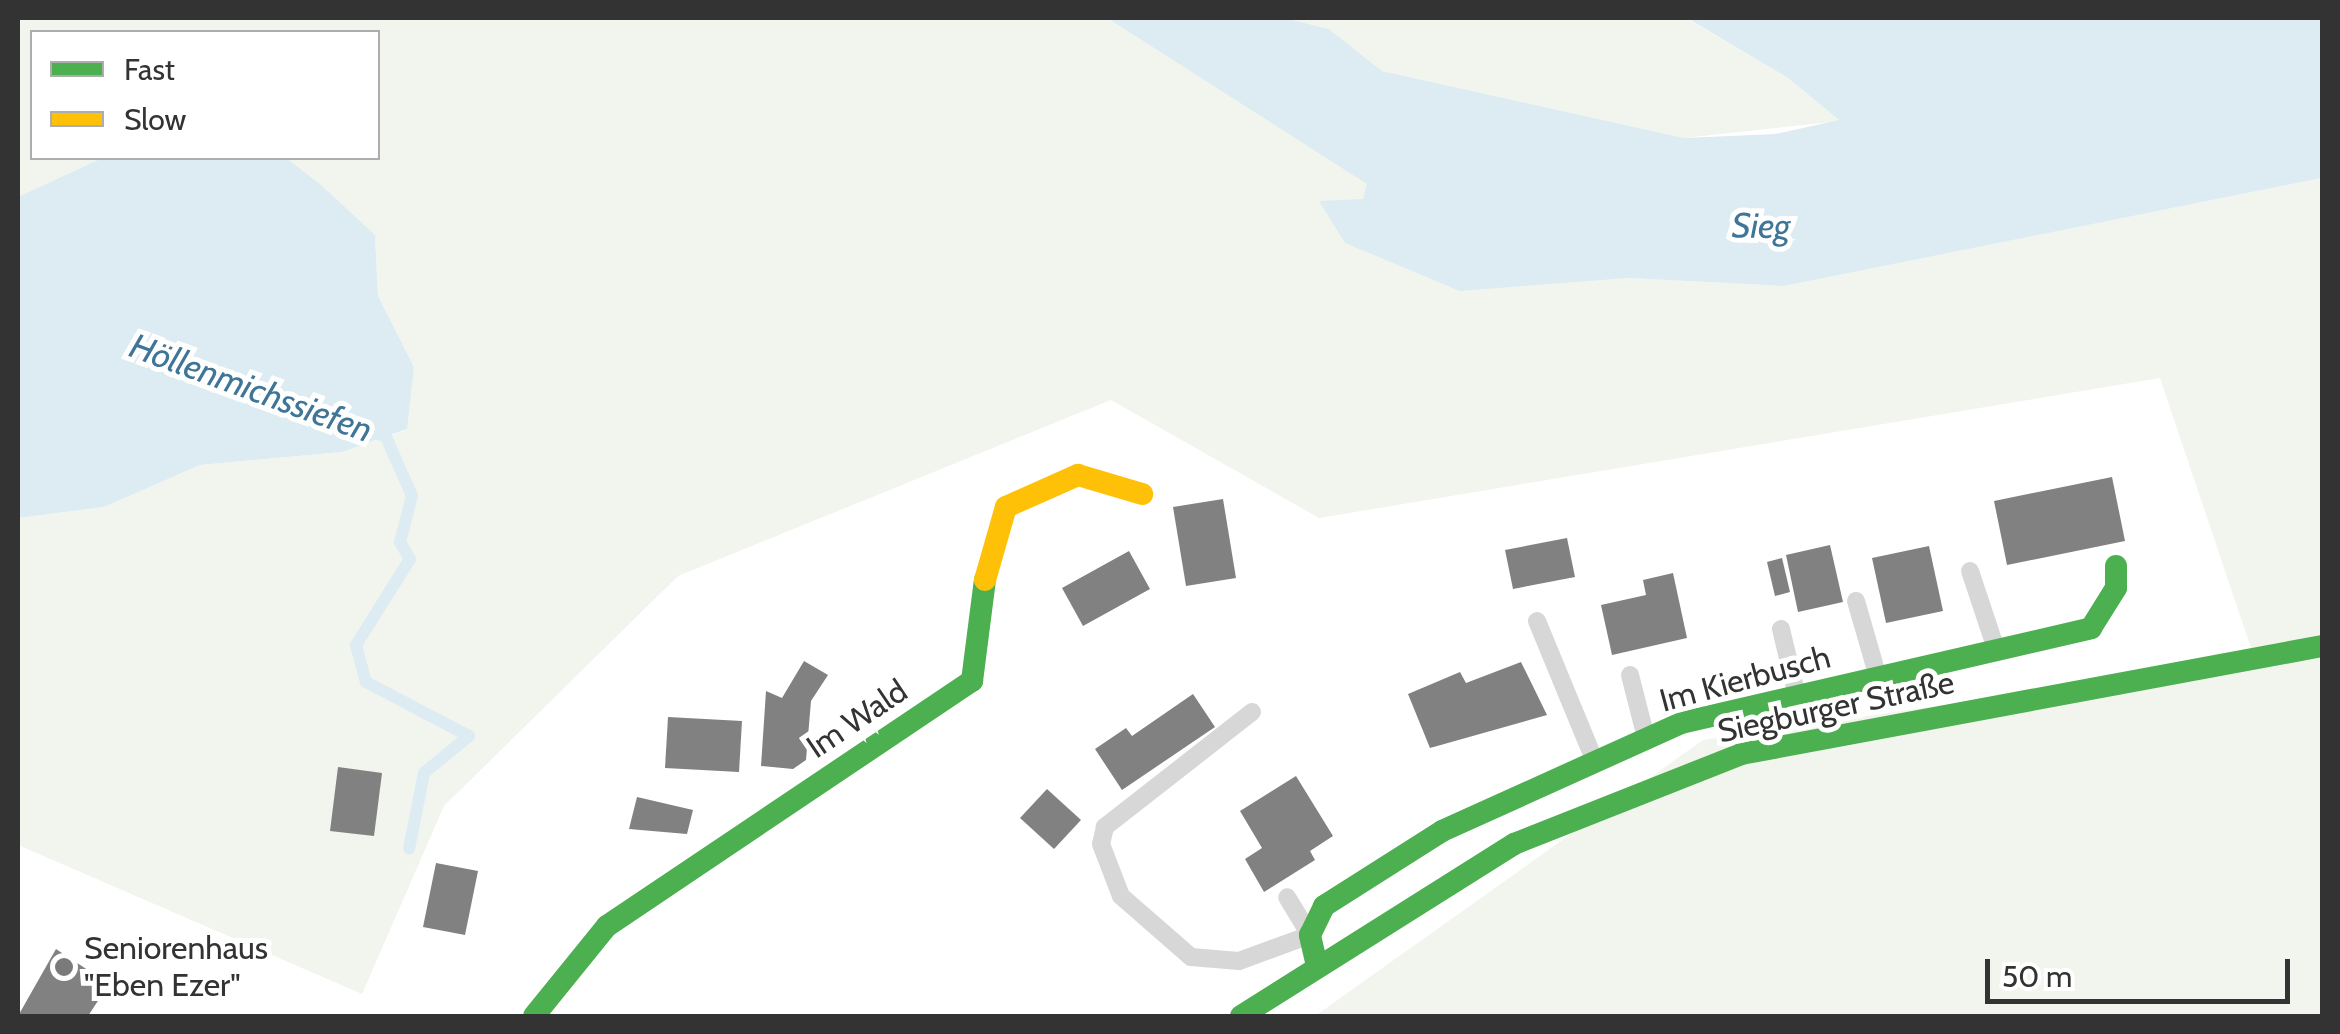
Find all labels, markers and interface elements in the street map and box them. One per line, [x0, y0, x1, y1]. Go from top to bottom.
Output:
legend [30, 30, 380, 160]
text: Fast [124, 51, 175, 88]
text: Slow [124, 101, 186, 138]
water label: Sieg [1731, 204, 1791, 248]
water label: Höllenmichssiefen [124, 325, 378, 451]
street label: Im Kierbusch [1656, 638, 1834, 720]
street label: Siegburger Straße [1714, 663, 1958, 751]
street label: Im Wald [800, 672, 914, 766]
place label: Seniorenhaus "Eben Ezer" [84, 930, 268, 1005]
scale bar [1990, 939, 2295, 1001]
marker: Seniorenhaus "Eben Ezer" [53, 956, 75, 978]
text: 50 m [2002, 958, 2072, 995]

